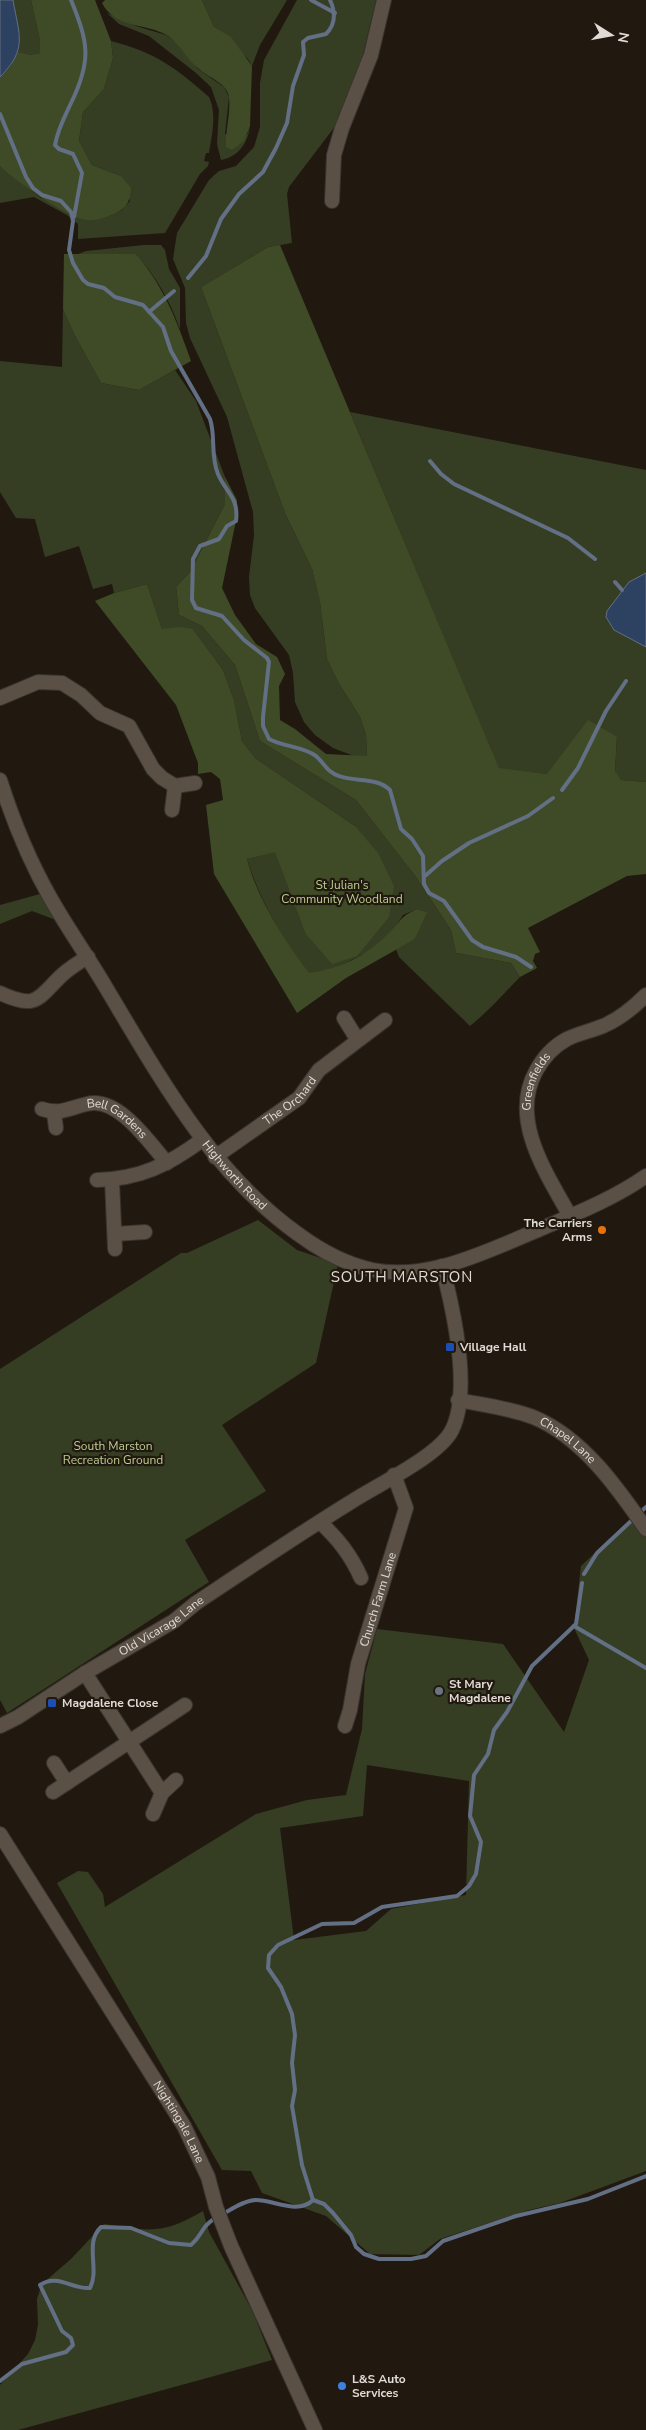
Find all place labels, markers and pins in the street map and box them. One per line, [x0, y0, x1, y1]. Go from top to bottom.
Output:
place label: The Carriers Arms [524, 1215, 592, 1245]
marker: The Carriers Arms [596, 1224, 608, 1236]
place label: Village Hall [459, 1339, 526, 1355]
marker: Village Hall [444, 1341, 456, 1353]
place label: St Mary Magdalene [449, 1676, 511, 1706]
marker: St Mary Magdalene [433, 1685, 445, 1697]
place label: Magdalene Close [62, 1695, 159, 1711]
marker: Magdalene Close [46, 1697, 58, 1709]
place label: L&S Auto Services [352, 2371, 406, 2401]
marker: L&S Auto Services [336, 2380, 348, 2392]

